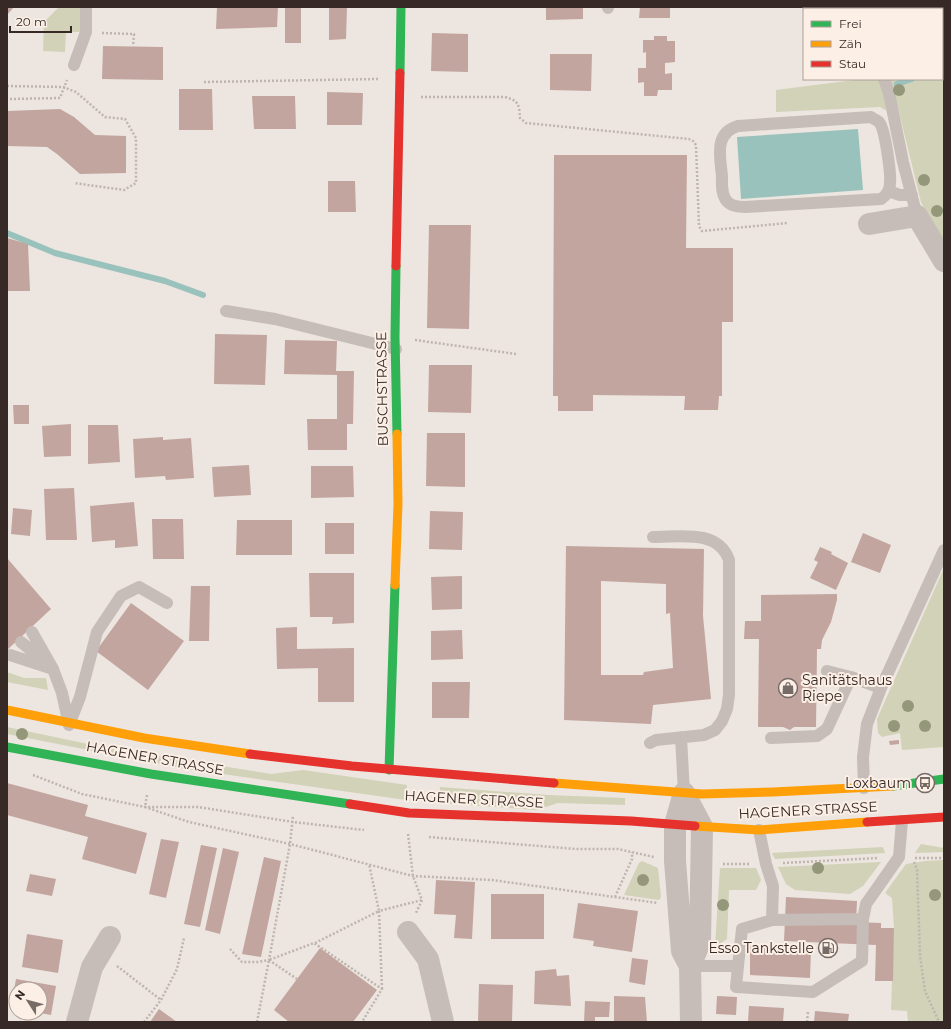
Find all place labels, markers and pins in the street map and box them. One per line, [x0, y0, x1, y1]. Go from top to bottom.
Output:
place label: Sanitätshaus Riepe [802, 671, 892, 705]
shop icon: Sanitätshaus Riepe [777, 677, 799, 699]
bus stop icon: Loxbaum [914, 772, 936, 794]
place label: Loxbaum [845, 774, 911, 792]
fuel station icon: Esso Tankstelle [817, 937, 839, 959]
place label: Esso Tankstelle [708, 939, 814, 957]

